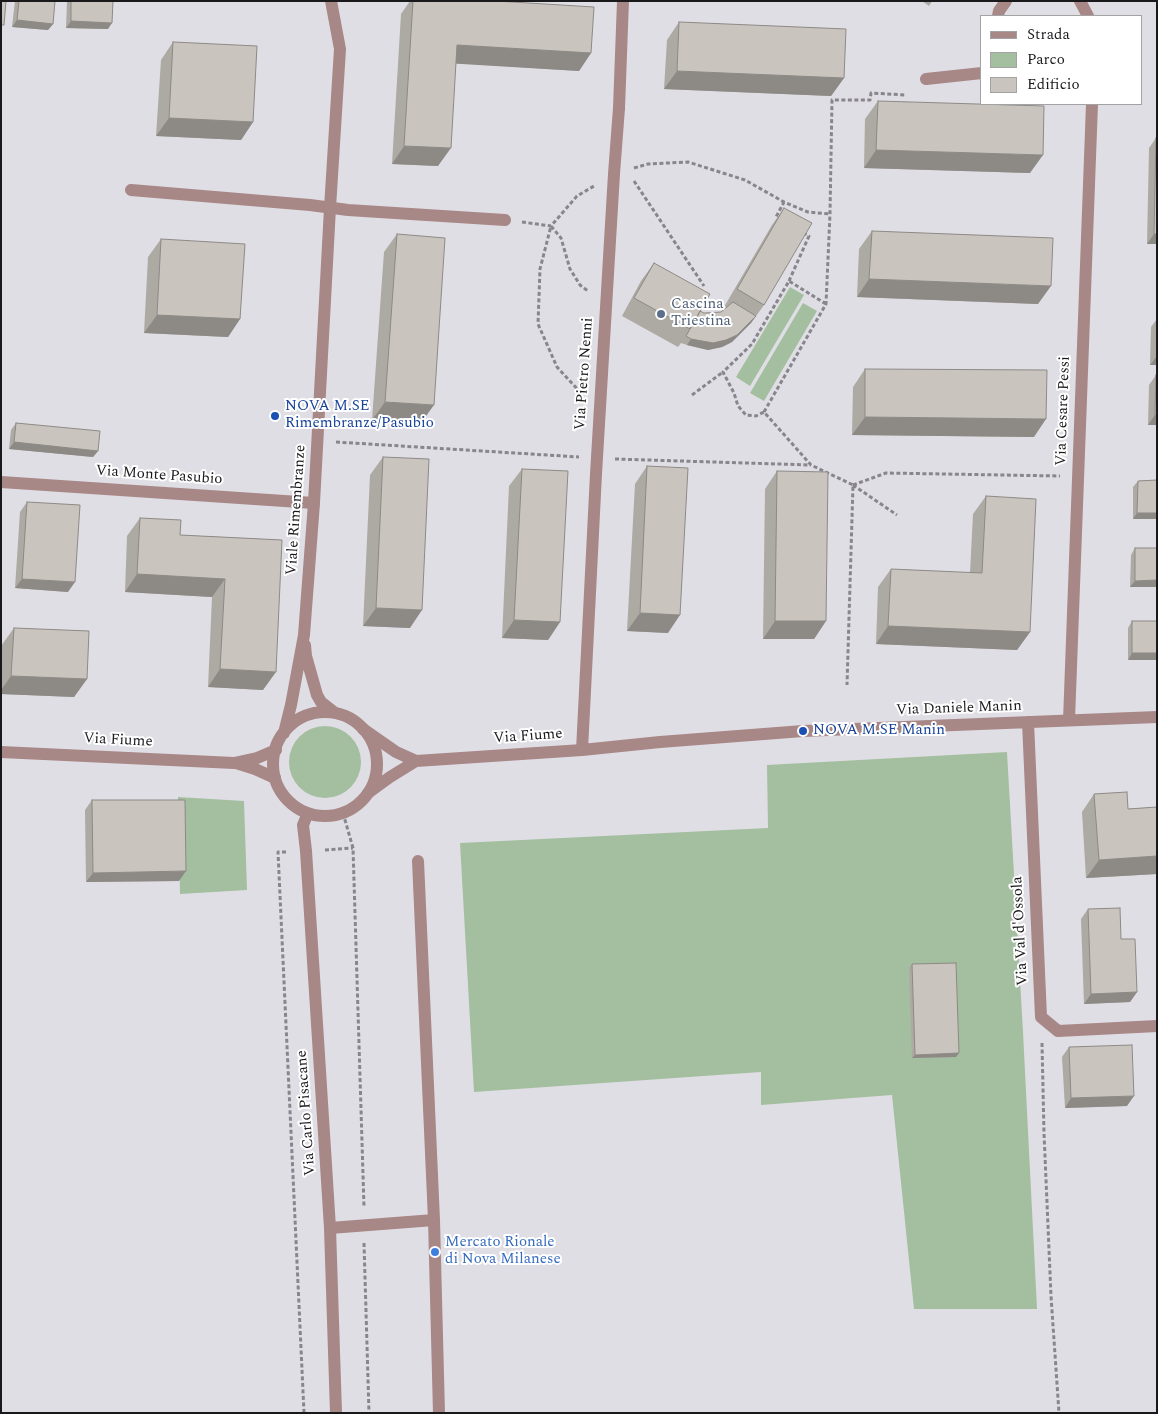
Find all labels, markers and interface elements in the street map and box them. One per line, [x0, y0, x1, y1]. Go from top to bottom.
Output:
legend [980, 15, 1143, 105]
text: Strada [1027, 23, 1070, 46]
text: Parco [1027, 48, 1065, 71]
text: Edificio [1027, 73, 1080, 96]
place label: Cascina Triestina [671, 296, 731, 331]
marker: Cascina Triestina [655, 308, 667, 320]
street label: Via Pietro Nenni [572, 317, 598, 431]
street label: Via Cesare Pessi [1053, 356, 1075, 466]
place label: NOVA M.SE Rimembranze/Pasubio [285, 398, 434, 433]
marker: NOVA M.SE Rimembranze/Pasubio [269, 410, 281, 422]
street label: Viale Rimembranze [283, 444, 311, 576]
street label: Via Monte Pasubio [95, 463, 223, 489]
street label: Via Daniele Manin [896, 698, 1022, 720]
place label: NOVA M.SE Manin [813, 722, 945, 740]
marker: NOVA M.SE Manin [797, 725, 809, 737]
street label: Via Fiume [493, 726, 563, 748]
street label: Via Fiume [83, 730, 153, 752]
street label: Via Val d'Ossola [1009, 876, 1033, 986]
street label: Via Carlo Pisacane [294, 1050, 320, 1176]
place label: Mercato Rionale di Nova Milanese [445, 1234, 561, 1269]
marker: Mercato Rionale di Nova Milanese [429, 1246, 441, 1258]

